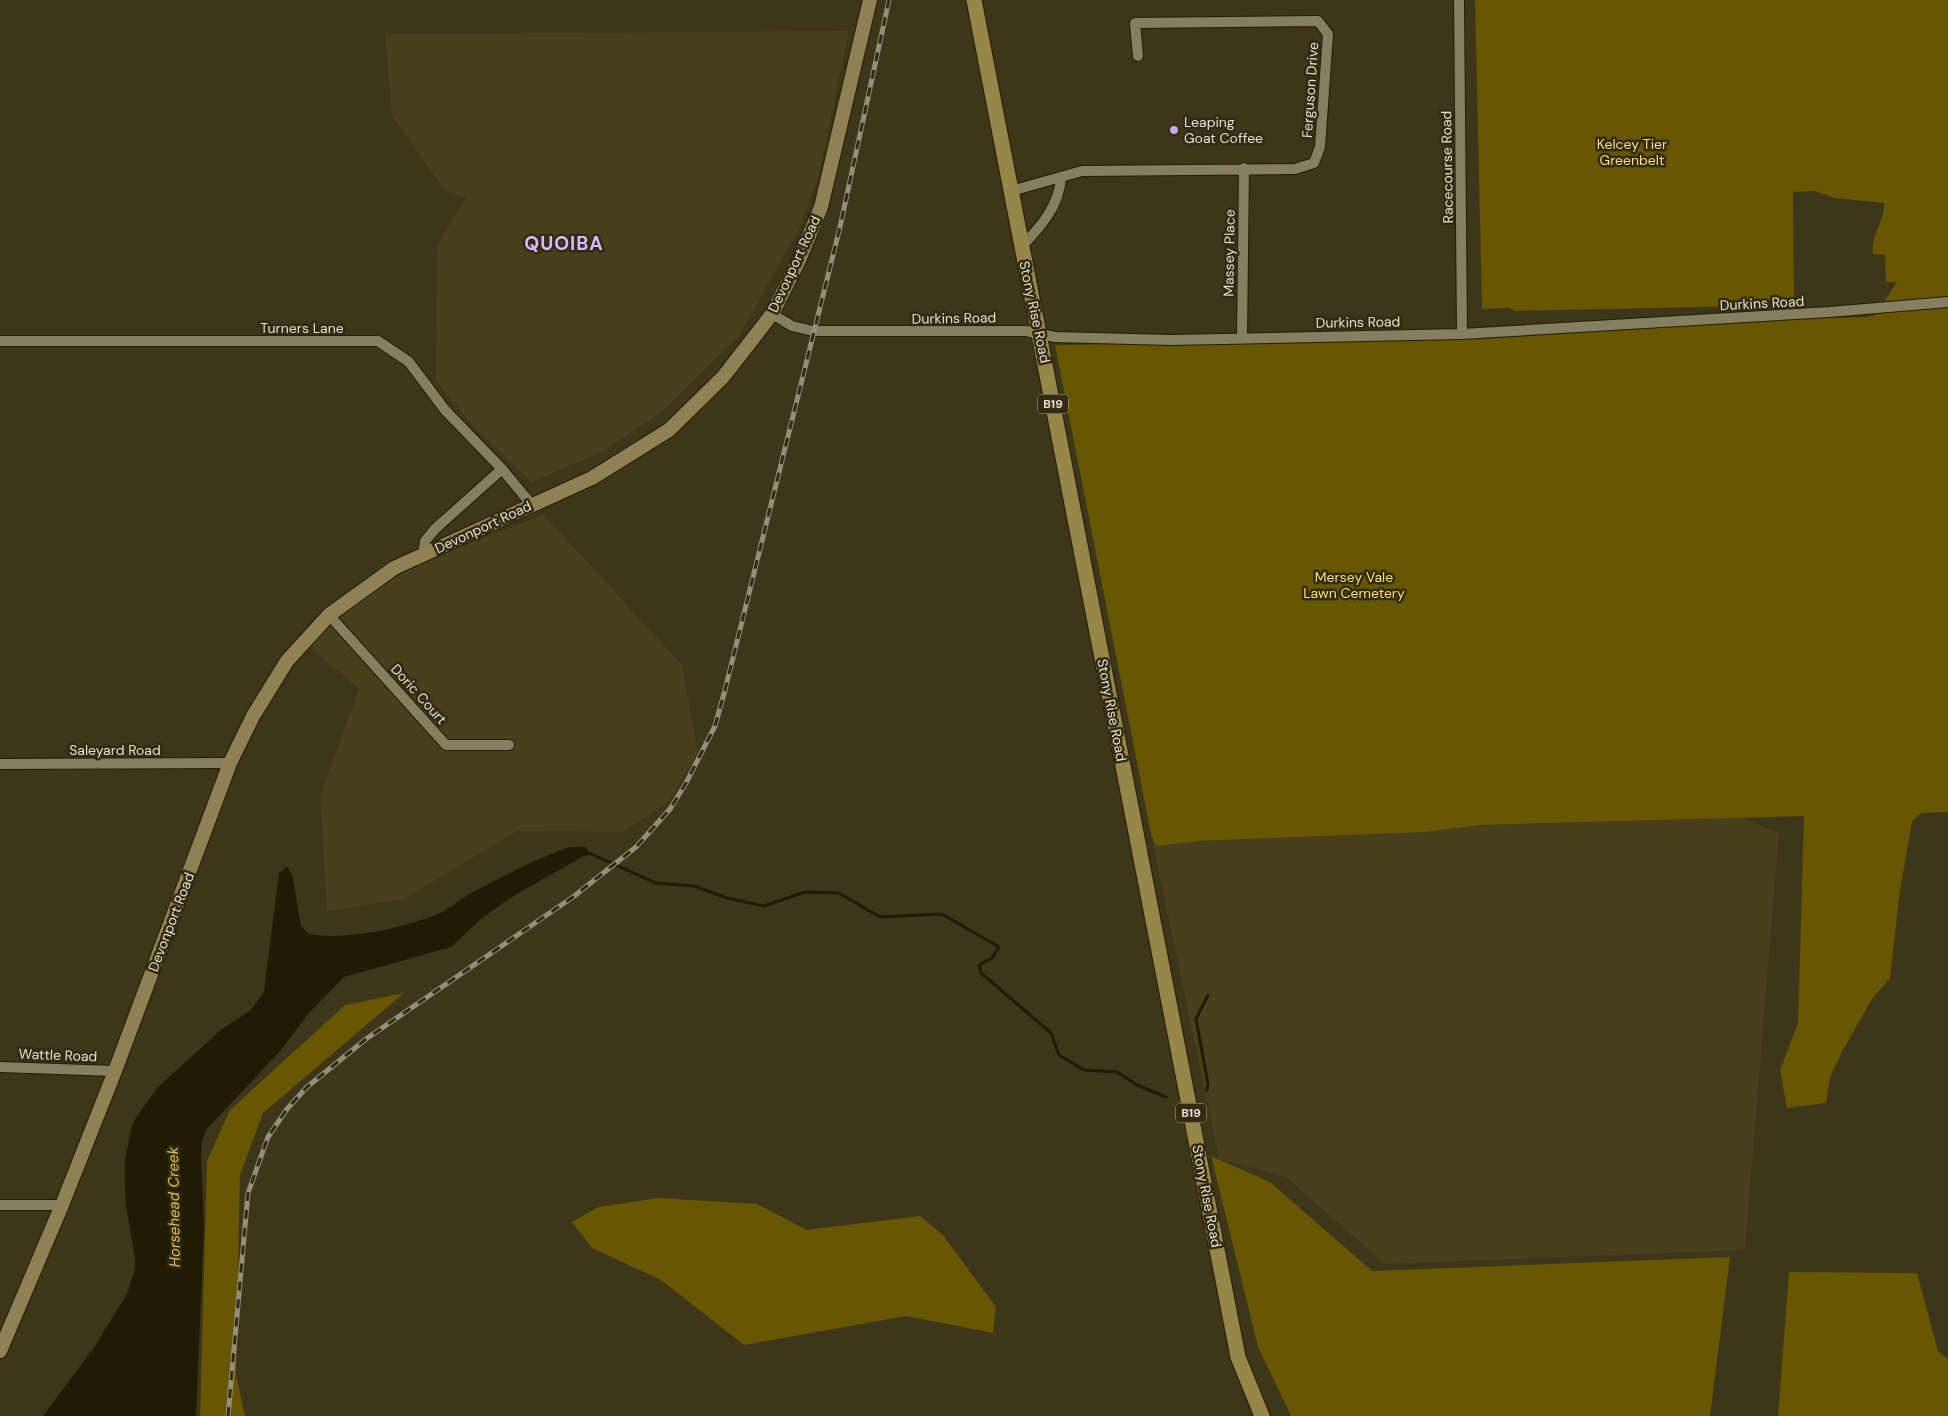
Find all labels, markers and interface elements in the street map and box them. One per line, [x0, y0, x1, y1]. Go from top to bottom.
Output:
street label: Ferguson Drive [1298, 41, 1322, 139]
street label: Racecourse Road [1437, 111, 1457, 223]
place label: Leaping Goat Coffee [1184, 113, 1263, 147]
marker: Leaping Goat Coffee [1168, 124, 1180, 136]
park label: Kelcey Tier Greenbelt [1597, 135, 1667, 169]
street label: Massey Place [1219, 209, 1239, 297]
street label: Devonport Road [764, 213, 824, 315]
district label: QUOIBA [524, 231, 604, 256]
street label: Stony Rise Road [1015, 259, 1055, 365]
street label: Durkins Road [1719, 292, 1805, 314]
street label: Durkins Road [912, 308, 996, 328]
street label: Durkins Road [1316, 312, 1400, 332]
street label: Turners Lane [260, 319, 344, 337]
road number: B19 [1038, 394, 1068, 414]
street label: Devonport Road [432, 497, 534, 557]
park label: Mersey Vale Lawn Cemetery [1303, 568, 1405, 602]
street label: Stony Rise Road [1093, 657, 1131, 763]
street label: Doric Court [387, 660, 451, 728]
street label: Saleyard Road [69, 741, 161, 759]
street label: Devonport Road [144, 870, 198, 974]
street label: Wattle Road [18, 1045, 98, 1065]
road number: B19 [1176, 1104, 1206, 1122]
street label: Stony Rise Road [1188, 1143, 1226, 1249]
water label: Horsehead Creek [163, 1146, 185, 1267]

